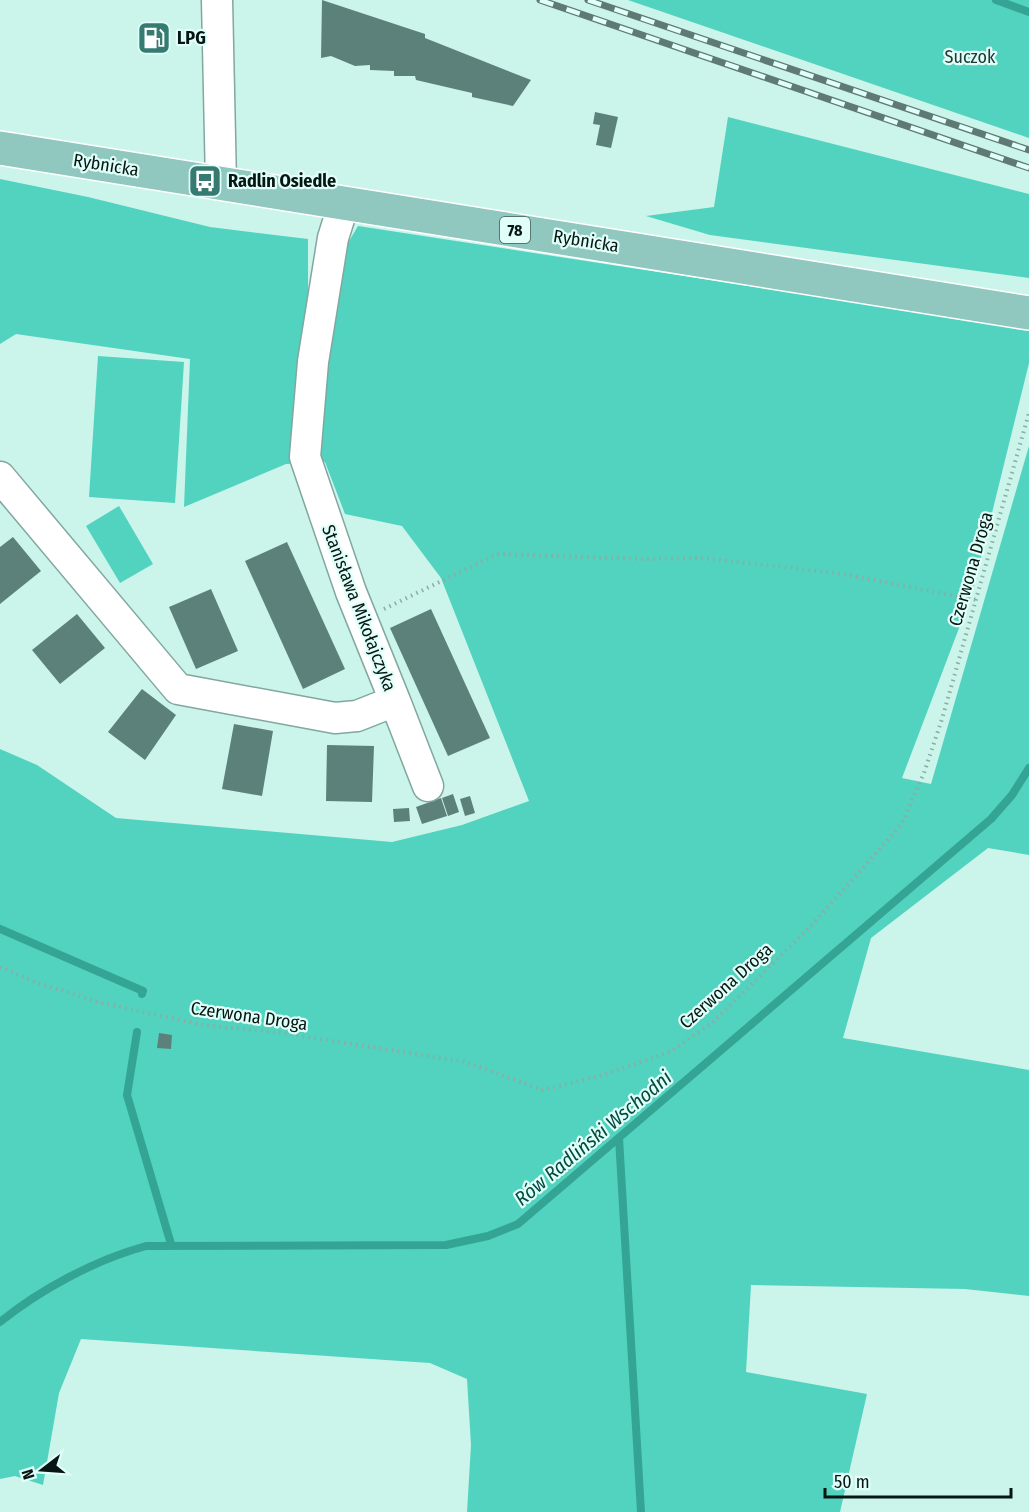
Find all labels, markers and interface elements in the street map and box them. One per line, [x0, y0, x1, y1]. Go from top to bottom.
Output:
fuel station icon: LPG [136, 20, 172, 56]
place label: LPG [177, 27, 206, 49]
park label: Suczok [945, 46, 996, 68]
street label: Rybnicka [72, 149, 141, 181]
bus stop icon: Radlin Osiedle [187, 163, 223, 199]
place label: Radlin Osiedle [228, 170, 336, 192]
road number: 78 [500, 217, 530, 243]
street label: Rybnicka [552, 225, 621, 257]
street label: Czerwona Droga [944, 509, 998, 629]
street label: Stanisława Mikołajczyka [317, 522, 401, 694]
street label: Czerwona Droga [675, 938, 777, 1034]
street label: Czerwona Droga [189, 997, 309, 1035]
water label: Rów Radliński Wschodni [510, 1065, 676, 1211]
north arrow [12, 1440, 72, 1500]
scale bar [825, 1461, 1011, 1499]
text: N [18, 1467, 39, 1482]
text: 50 m [834, 1471, 870, 1493]

